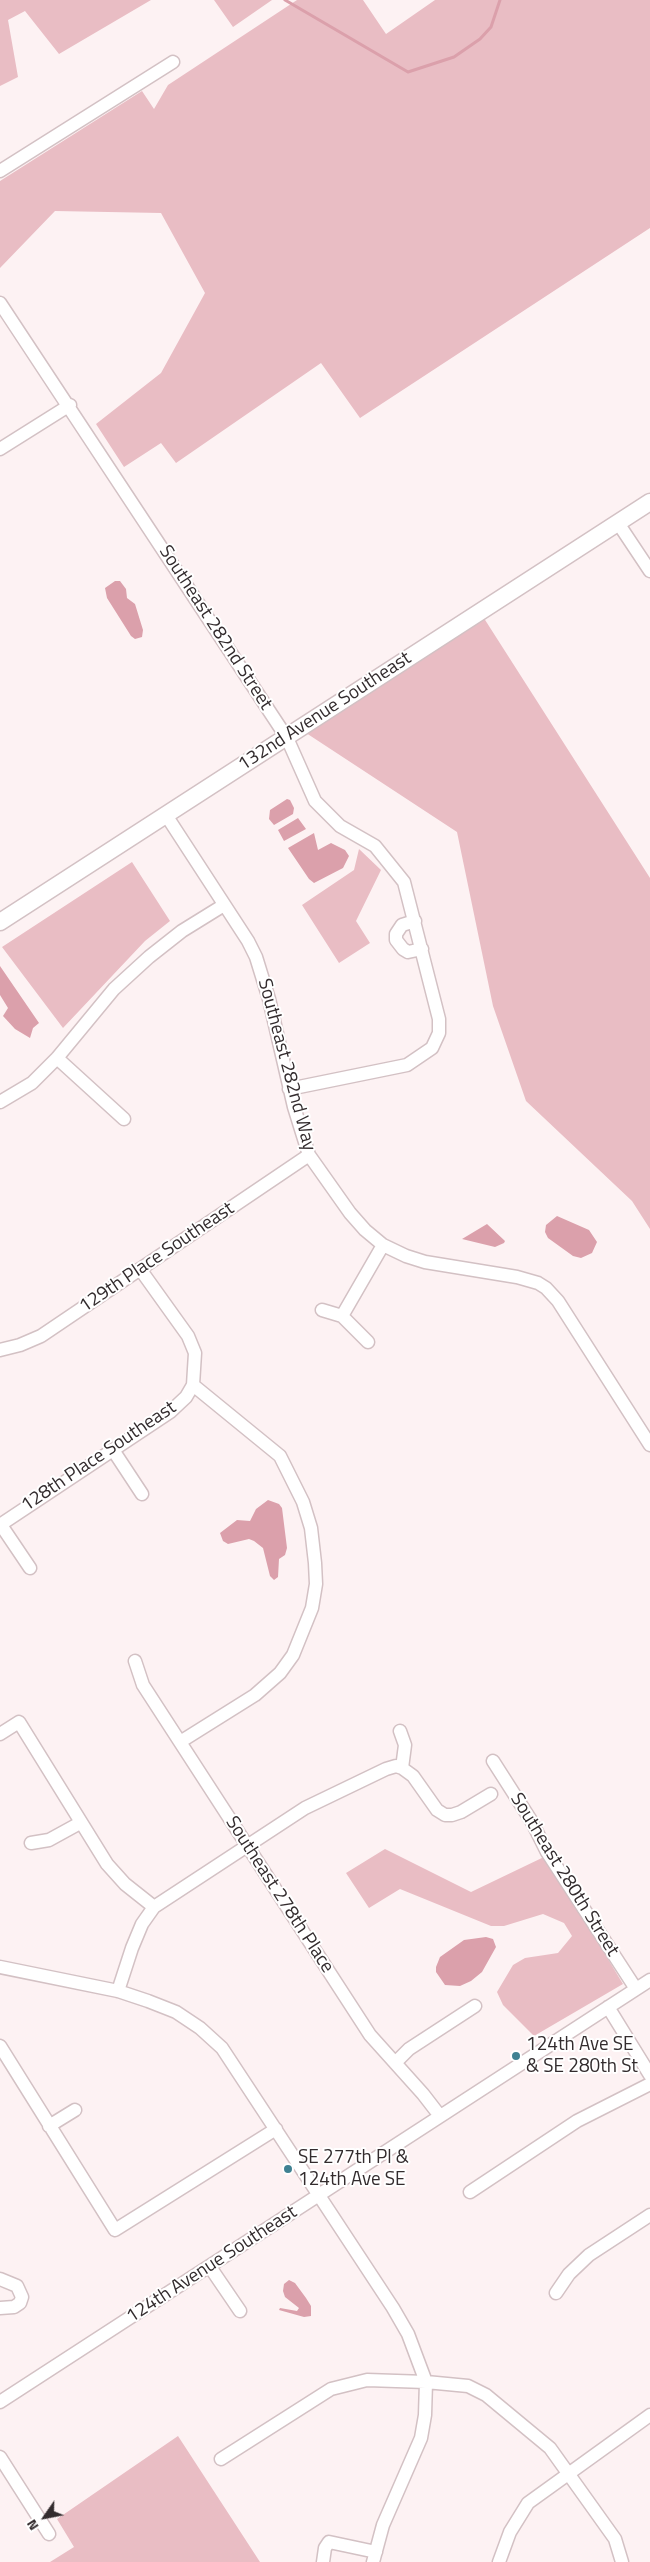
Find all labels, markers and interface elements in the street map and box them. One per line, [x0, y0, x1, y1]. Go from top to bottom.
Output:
street label: Southeast 282nd Street [153, 542, 277, 714]
street label: 132nd Avenue Southeast [234, 647, 416, 777]
street label: Southeast 282nd Way [252, 976, 320, 1154]
street label: 129th Place Southeast [75, 1198, 239, 1318]
street label: 128th Place Southeast [17, 1397, 181, 1517]
street label: Southeast 280th Street [505, 1789, 623, 1961]
street label: Southeast 278th Place [220, 1812, 338, 1978]
place label: 124th Ave SE & SE 280th St [526, 2034, 638, 2078]
marker: 124th Ave SE & SE 280th St [510, 2050, 522, 2062]
place label: SE 277th Pl & 124th Ave SE [298, 2147, 409, 2191]
marker: SE 277th Pl & 124th Ave SE [282, 2163, 294, 2175]
street label: 124th Avenue Southeast [123, 2201, 301, 2329]
north arrow [20, 2492, 70, 2542]
text: N [21, 2516, 43, 2535]

